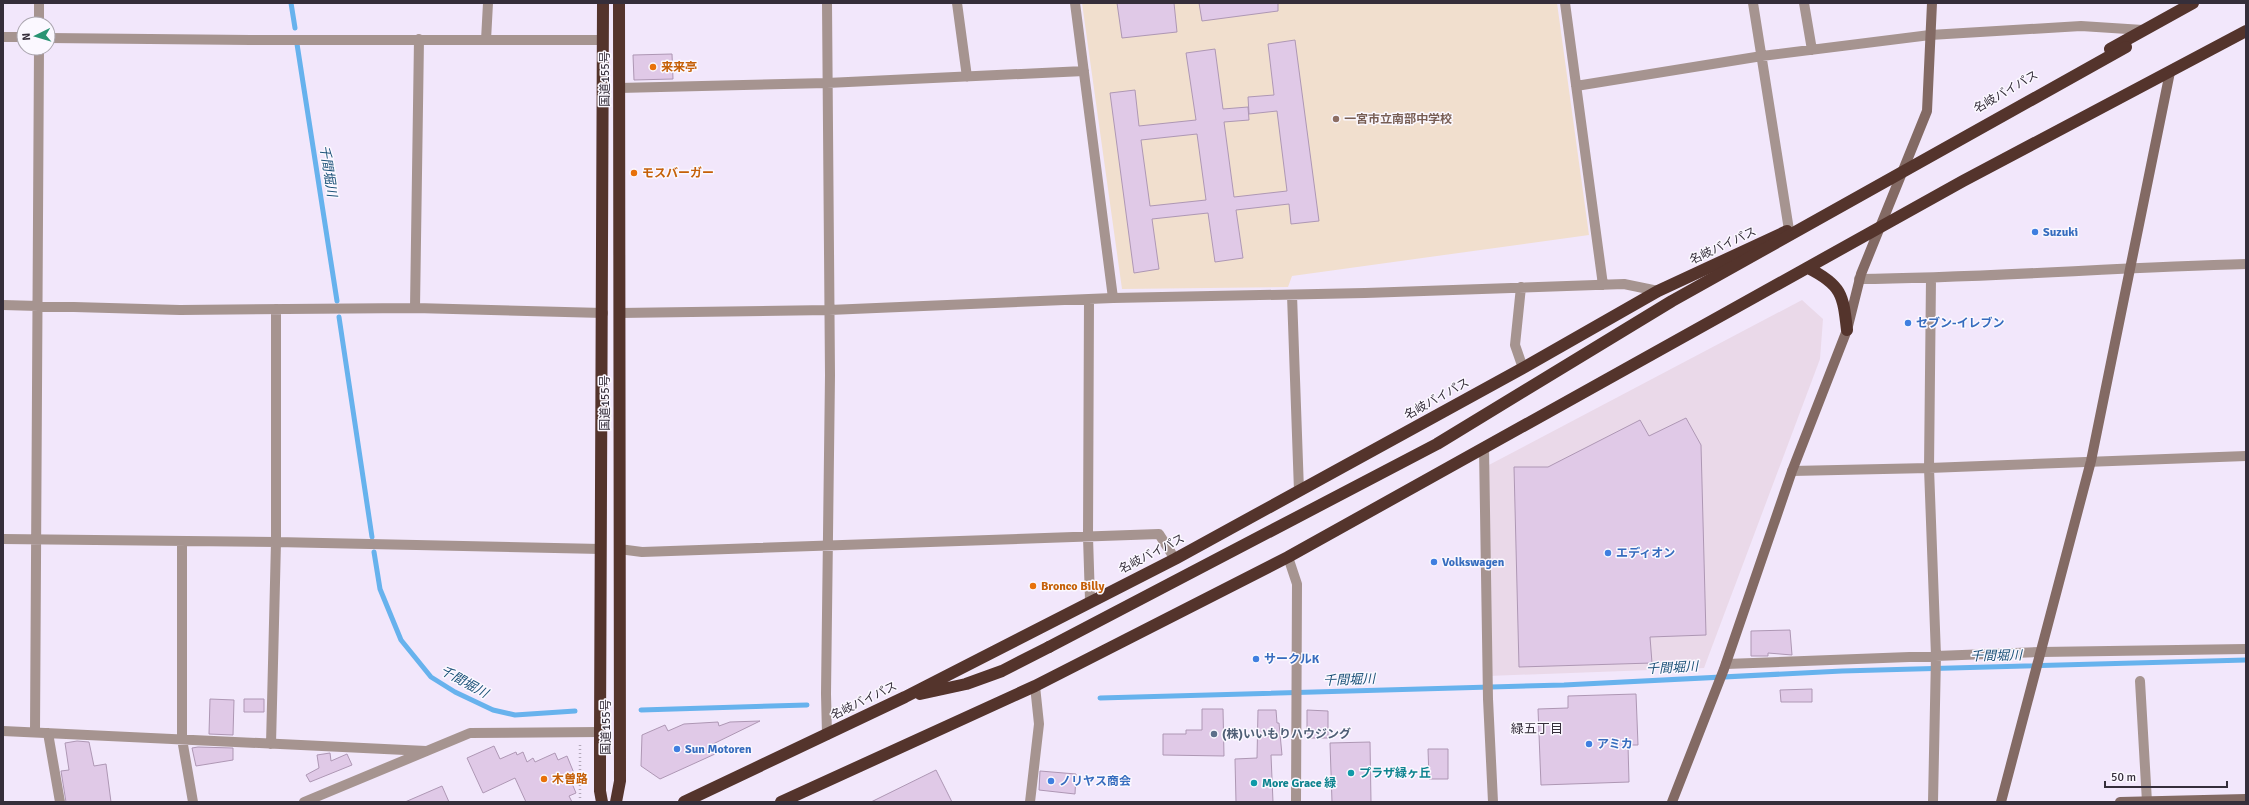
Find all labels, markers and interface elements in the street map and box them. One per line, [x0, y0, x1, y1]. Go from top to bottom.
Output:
north arrow [16, 16, 56, 56]
text: N [20, 32, 33, 41]
street label: 国道155号 [598, 51, 613, 107]
place label: 来来亭 [661, 60, 697, 75]
marker: 来来亭 [648, 62, 658, 72]
street label: 名岐バイパス [1971, 68, 2041, 116]
place label: 一宮市立南部中学校 [1344, 112, 1452, 127]
marker: 一宮市立南部中学校 [1331, 114, 1341, 124]
water label: 千間堀川 [316, 144, 340, 200]
place label: モスバーガー [642, 166, 714, 181]
marker: モスバーガー [629, 168, 639, 178]
street label: 名岐バイパス [1687, 224, 1759, 268]
place label: Suzuki [2043, 225, 2078, 240]
marker: Suzuki [2030, 227, 2040, 237]
place label: セブン-イレブン [1916, 316, 2005, 331]
marker: セブン-イレブン [1903, 318, 1913, 328]
street label: 国道155号 [598, 375, 613, 431]
street label: 名岐バイパス [1402, 375, 1472, 423]
street label: 名岐バイパス [1117, 531, 1187, 577]
place label: エディオン [1616, 546, 1675, 561]
marker: エディオン [1603, 548, 1613, 558]
place label: Volkswagen [1442, 555, 1505, 570]
marker: Volkswagen [1429, 557, 1439, 567]
place label: Bronco Billy [1041, 579, 1104, 594]
marker: Bronco Billy [1028, 581, 1038, 591]
water label: 千間堀川 [1970, 648, 2024, 664]
place label: サークルK [1264, 652, 1320, 667]
marker: サークルK [1251, 654, 1261, 664]
water label: 千間堀川 [1646, 659, 1700, 677]
water label: 千間堀川 [437, 662, 492, 703]
water label: 千間堀川 [1323, 671, 1377, 689]
street label: 名岐バイパス [828, 679, 900, 723]
street label: 国道155号 [599, 699, 614, 755]
district label: 緑五丁目 [1511, 721, 1563, 737]
place label: (株)いいもりハウジング [1222, 727, 1351, 742]
marker: (株)いいもりハウジング [1209, 729, 1219, 739]
place label: アミカ [1597, 737, 1633, 752]
marker: アミカ [1584, 739, 1594, 749]
place label: Sun Motoren [685, 742, 752, 757]
marker: Sun Motoren [672, 744, 682, 754]
scale bar [2105, 763, 2227, 789]
place label: プラザ緑ヶ丘 [1359, 766, 1431, 781]
marker: プラザ緑ヶ丘 [1346, 768, 1356, 778]
text: 50 m [2111, 770, 2136, 785]
place label: 木曽路 [552, 772, 588, 787]
marker: 木曽路 [539, 774, 549, 784]
place label: ノリヤス商会 [1059, 774, 1131, 789]
marker: ノリヤス商会 [1046, 776, 1056, 786]
place label: More Grace 緑 [1262, 776, 1336, 791]
marker: More Grace 緑 [1249, 778, 1259, 788]

